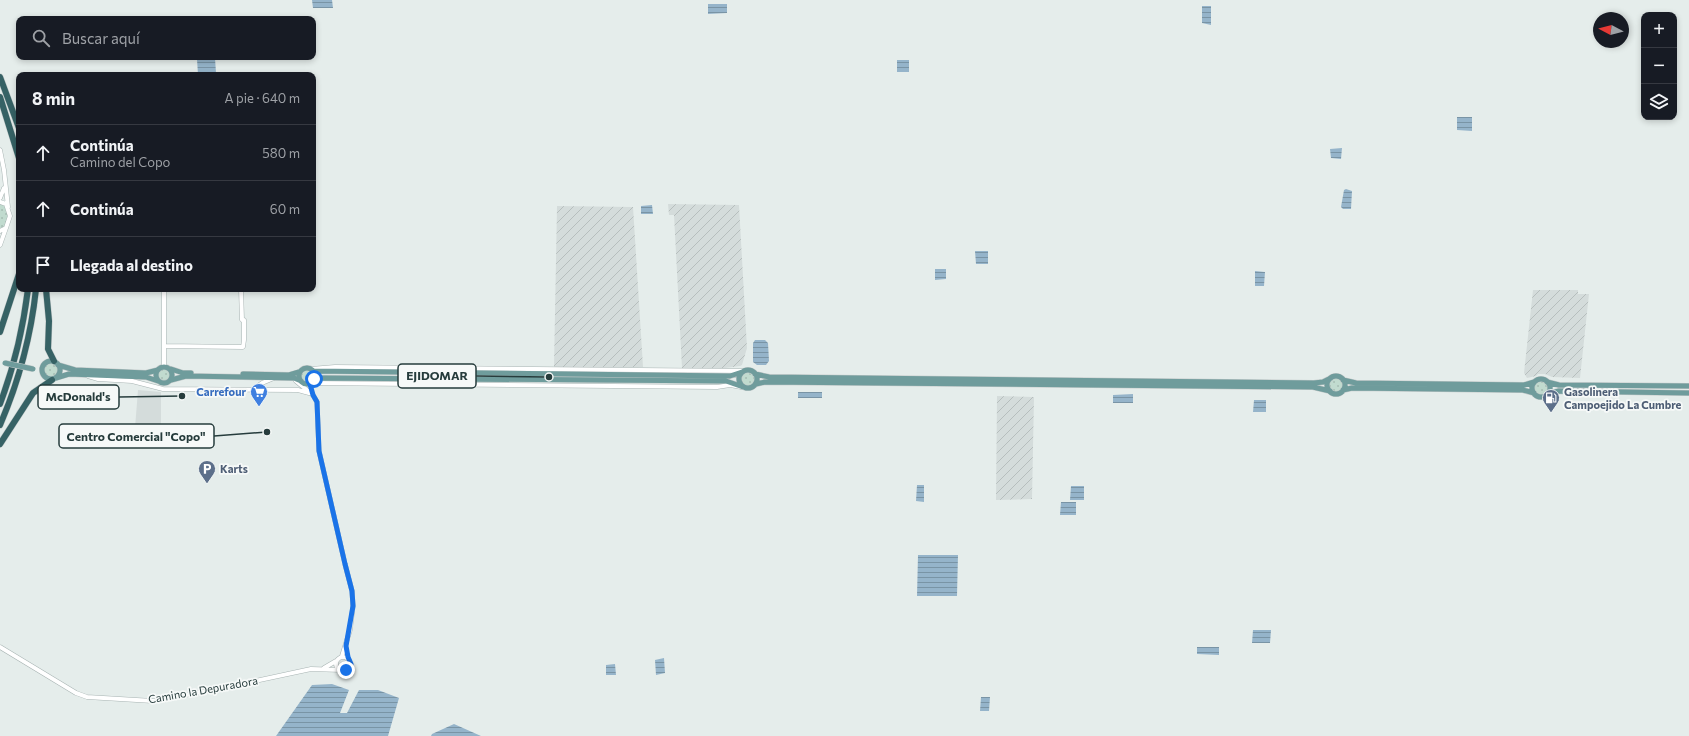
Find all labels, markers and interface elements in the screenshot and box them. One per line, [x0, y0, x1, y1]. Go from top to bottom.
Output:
north arrow [1593, 12, 1629, 48]
map controls [1641, 12, 1677, 120]
button: + [1641, 12, 1677, 48]
search box [16, 16, 316, 60]
icon: search [30, 27, 52, 49]
text: Buscar aquí [62, 29, 140, 47]
button: − [1641, 48, 1677, 84]
button: layers [1641, 84, 1677, 120]
text: 8 min [32, 88, 75, 109]
text: A pie · 640 m [225, 90, 300, 106]
text: Continúa [70, 136, 134, 154]
icon: ahead [32, 142, 54, 164]
text: 580 m [262, 145, 300, 161]
text: Camino del Copo [70, 154, 170, 170]
icon: ahead [32, 198, 54, 220]
text: Continúa [70, 200, 134, 218]
text: 60 m [270, 201, 300, 217]
icon: arrive [32, 254, 54, 276]
text: Llegada al destino [70, 256, 193, 274]
callout: EJIDOMAR [398, 364, 476, 388]
text: EJIDOMAR [406, 368, 469, 383]
route start [305, 370, 323, 388]
supermarket icon: Carrefour [249, 382, 269, 407]
callout: McDonald's [38, 385, 119, 409]
place label: Carrefour [196, 385, 246, 398]
place label: Gasolinera Campoejido La Cumbre [1564, 385, 1682, 411]
fuel station icon: Gasolinera Campoejido La Cumbre [1541, 388, 1561, 413]
text: McDonald's [45, 389, 111, 403]
callout: Centro Comercial "Copo" [59, 424, 214, 448]
text: Centro Comercial "Copo" [67, 429, 205, 443]
parking icon: Karts [197, 459, 217, 484]
place label: Karts [220, 462, 248, 475]
route end [337, 661, 355, 679]
street label: Camino la Depuradora [147, 673, 259, 706]

